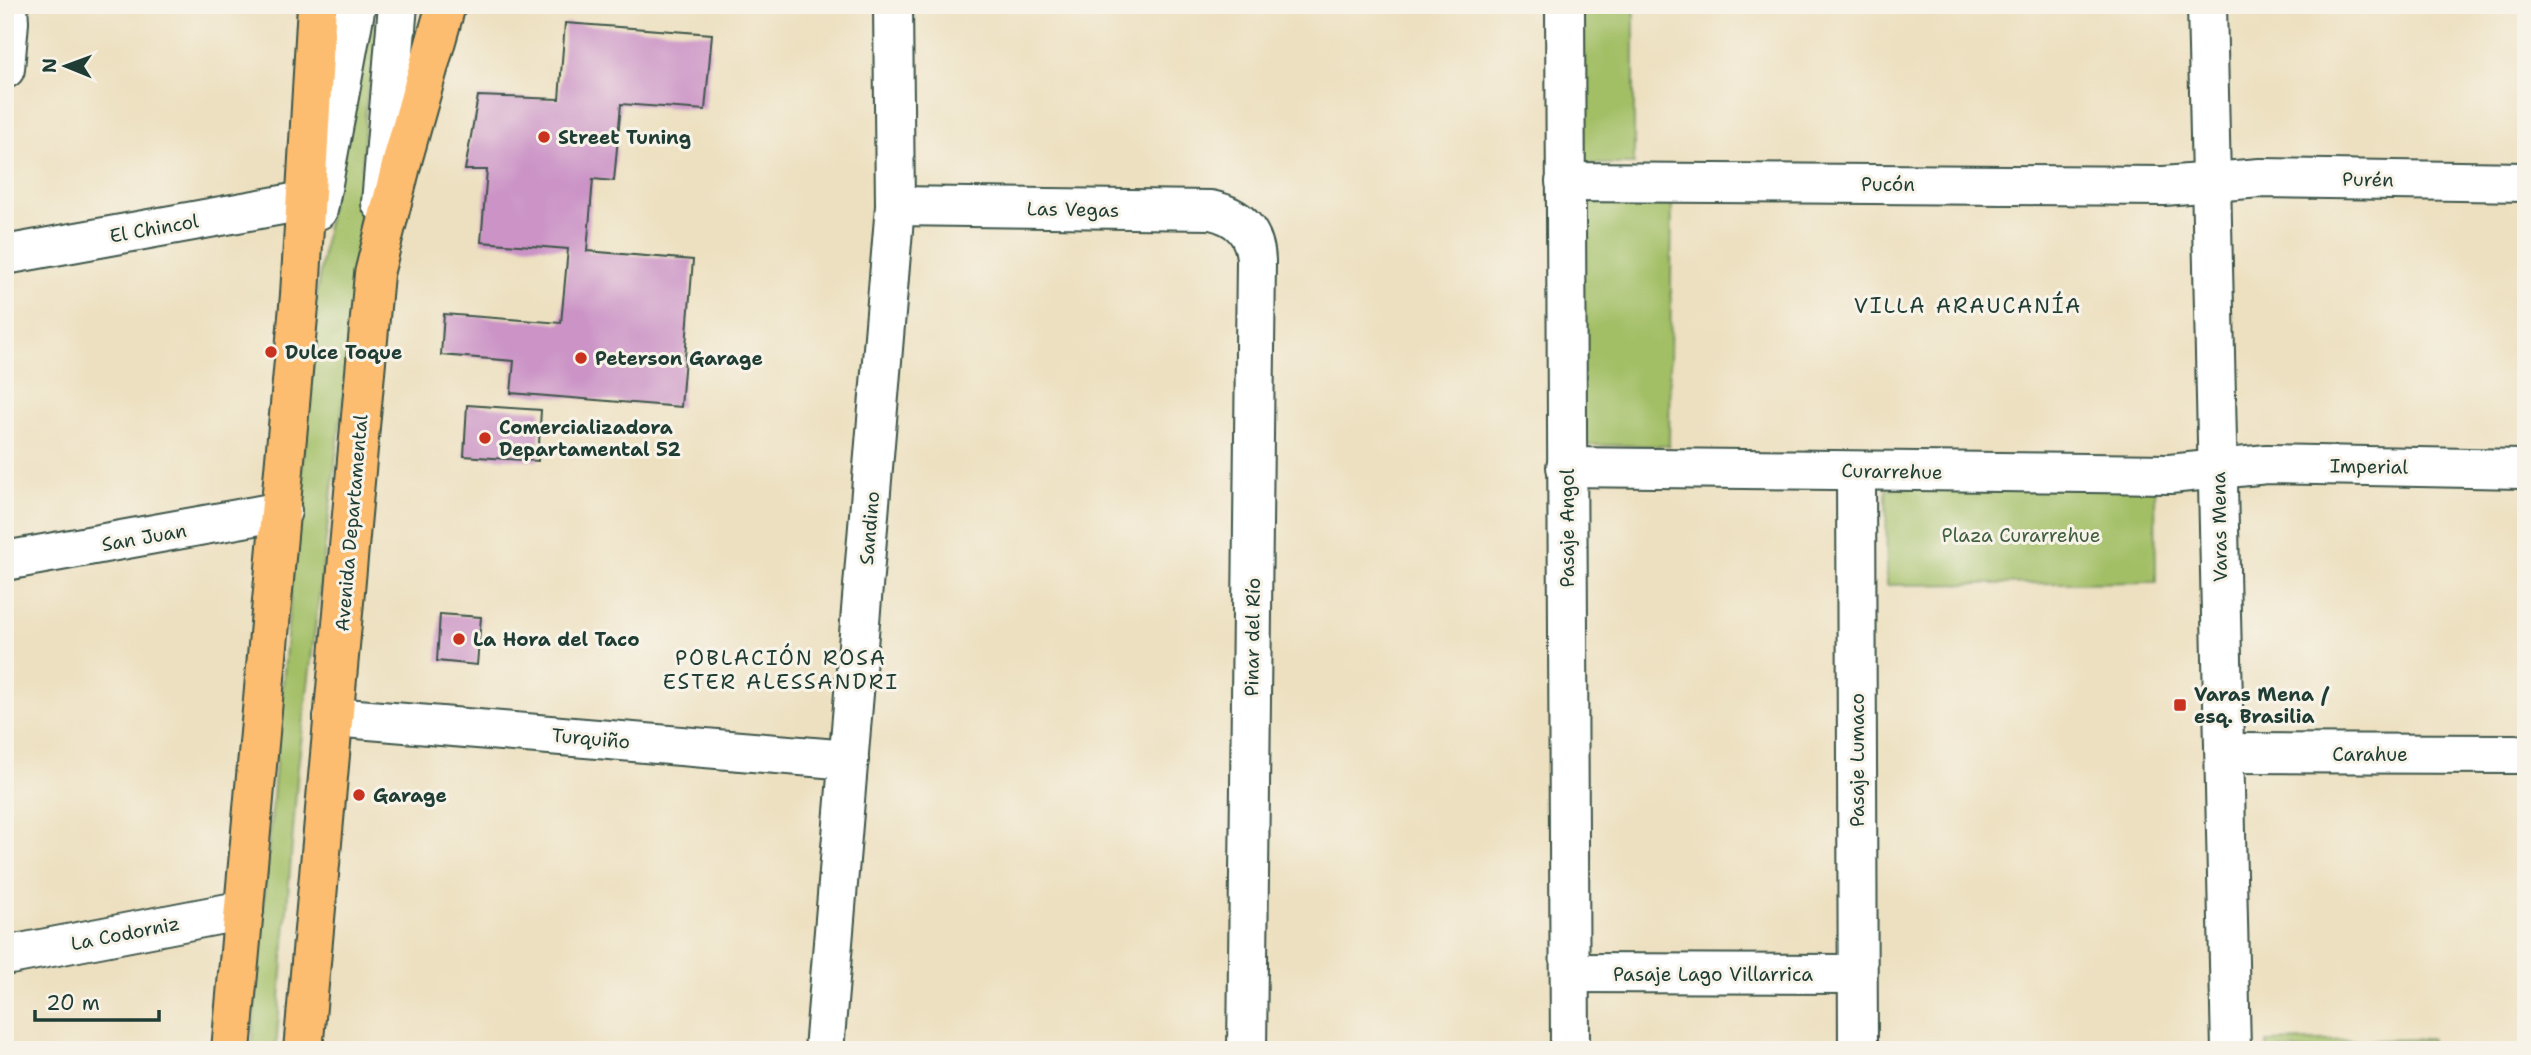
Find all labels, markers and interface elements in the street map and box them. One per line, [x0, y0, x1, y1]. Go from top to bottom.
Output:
north arrow [32, 32, 102, 102]
text: N [37, 58, 62, 73]
place label: Street Tuning [558, 125, 691, 150]
marker: Street Tuning [536, 129, 552, 145]
street label: Purén [2342, 167, 2394, 192]
street label: Pucón [1861, 172, 1915, 197]
street label: Las Vegas [1026, 196, 1119, 223]
street label: El Chincol [108, 208, 201, 249]
district label: VILLA ARAUCANÍA [1854, 291, 2082, 320]
place label: Dulce Toque [285, 340, 402, 365]
marker: Dulce Toque [263, 344, 279, 360]
place label: Peterson Garage [595, 346, 763, 371]
marker: Peterson Garage [573, 350, 589, 366]
street label: Avenida Departamental [330, 413, 373, 633]
place label: Comercializadora Departamental 52 [499, 415, 681, 462]
marker: Comercializadora Departamental 52 [477, 430, 493, 446]
street label: Imperial [2330, 453, 2409, 480]
street label: Curarrehue [1841, 458, 1943, 485]
street label: Pasaje Angol [1555, 468, 1580, 587]
street label: Varas Mena [2206, 471, 2233, 582]
street label: Sandino [854, 490, 885, 566]
street label: San Juan [100, 518, 188, 557]
park label: Plaza Curarrehue [1942, 523, 2100, 548]
street label: Pinar del Río [1239, 577, 1266, 697]
place label: La Hora del Taco [473, 627, 640, 652]
marker: La Hora del Taco [451, 631, 467, 647]
district label: POBLACIÓN ROSA ESTER ALESSANDRI [663, 643, 899, 696]
place label: Varas Mena / esq. Brasilia [2194, 682, 2329, 729]
street label: Pasaje Lumaco [1845, 693, 1870, 827]
marker: Varas Mena / esq. Brasilia [2172, 697, 2188, 713]
street label: Turquiño [551, 723, 631, 754]
street label: Carahue [2332, 742, 2408, 767]
place label: Garage [373, 783, 447, 808]
marker: Garage [351, 787, 367, 803]
street label: La Codorniz [69, 911, 182, 956]
street label: Pasaje Lago Villarrica [1613, 962, 1813, 987]
scale bar [35, 978, 159, 1022]
text: 20 m [46, 989, 100, 1017]

